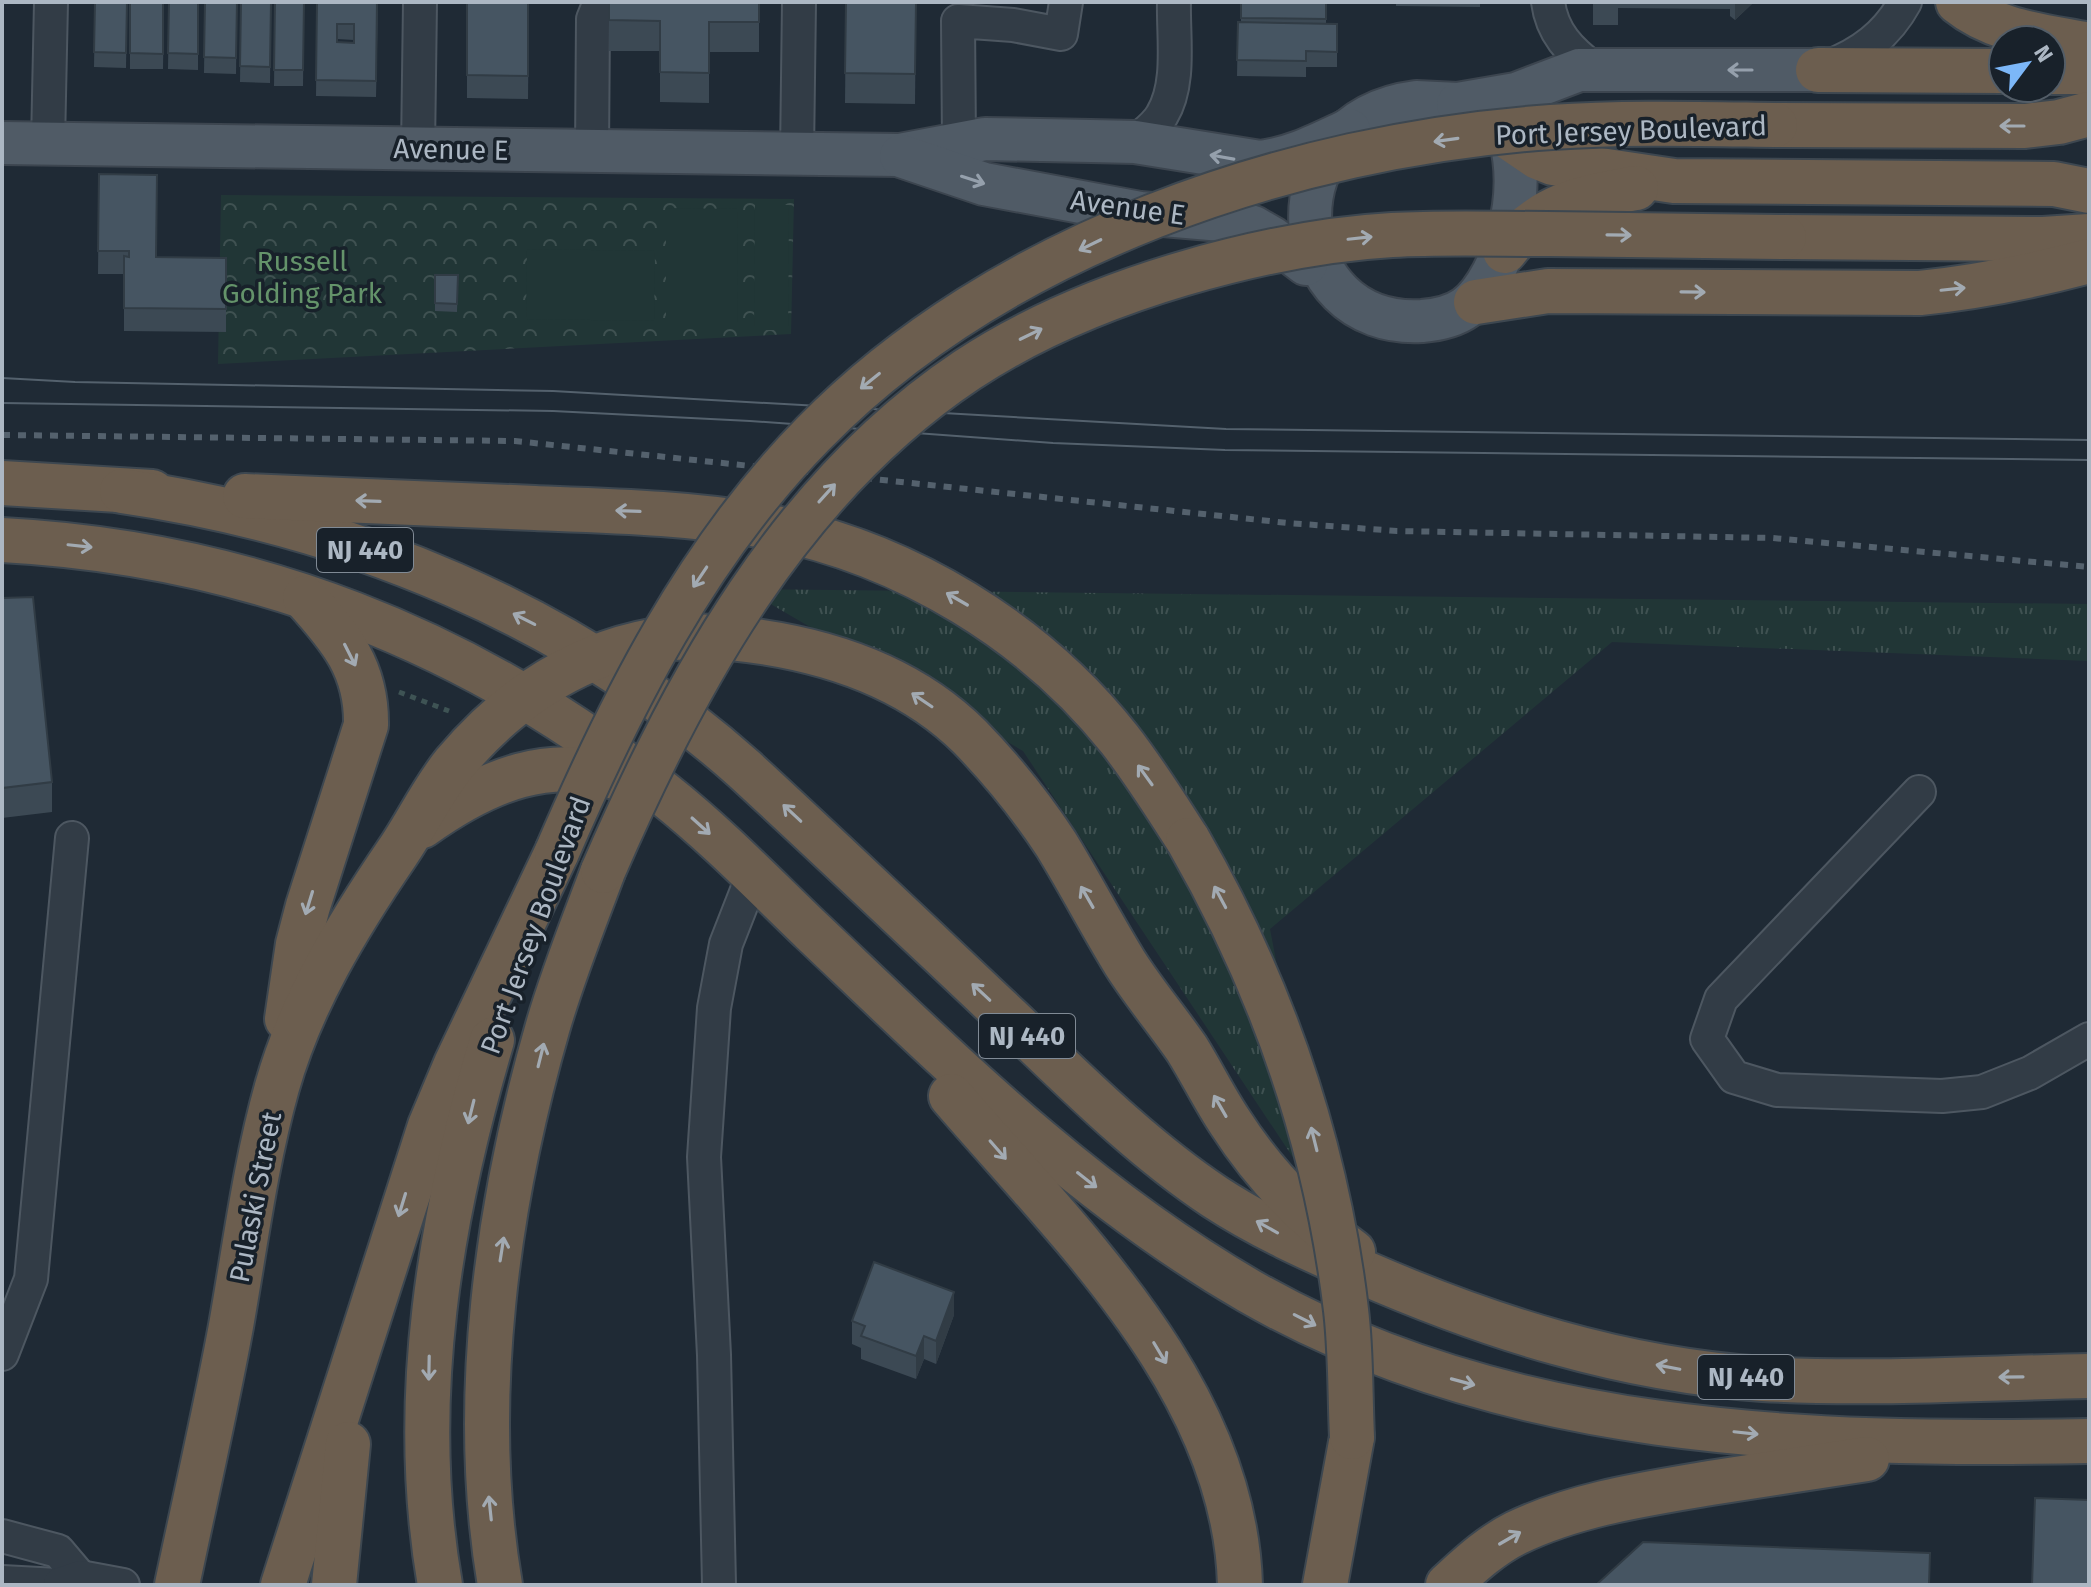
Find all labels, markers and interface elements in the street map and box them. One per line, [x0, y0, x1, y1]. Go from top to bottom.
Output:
north arrow [1987, 24, 2067, 104]
text: N [2028, 40, 2059, 67]
one-way arrow [1727, 62, 1754, 78]
street label: Port Jersey Boulevard [1495, 109, 1767, 152]
one-way arrow [1999, 118, 2026, 134]
street label: Avenue E [393, 132, 509, 167]
one-way arrow [1433, 133, 1459, 148]
one-way arrow [1209, 148, 1235, 163]
one-way arrow [960, 173, 986, 188]
street label: Avenue E [1069, 183, 1187, 232]
one-way arrow [1605, 227, 1632, 243]
one-way arrow [1346, 231, 1372, 246]
one-way arrow [1078, 238, 1102, 253]
park label: Russell Golding Park [222, 245, 383, 310]
one-way arrow [1939, 282, 1966, 297]
one-way arrow [1679, 284, 1706, 300]
one-way arrow [1019, 326, 1043, 341]
one-way arrow [860, 373, 881, 390]
one-way arrow [818, 483, 836, 503]
one-way arrow [355, 493, 382, 508]
one-way arrow [615, 504, 642, 519]
road number: NJ 440 [317, 528, 413, 572]
one-way arrow [66, 538, 93, 553]
one-way arrow [692, 566, 709, 588]
one-way arrow [945, 591, 969, 606]
one-way arrow [513, 610, 536, 626]
one-way arrow [342, 643, 358, 667]
one-way arrow [911, 691, 934, 707]
one-way arrow [1137, 765, 1154, 786]
street label: Port Jersey Boulevard [473, 792, 597, 1059]
one-way arrow [782, 804, 802, 823]
one-way arrow [690, 817, 710, 835]
one-way arrow [1212, 885, 1228, 909]
one-way arrow [1079, 886, 1095, 909]
one-way arrow [301, 890, 315, 915]
one-way arrow [971, 982, 991, 1001]
road number: NJ 440 [979, 1014, 1075, 1058]
one-way arrow [534, 1042, 549, 1068]
one-way arrow [1212, 1095, 1228, 1118]
one-way arrow [463, 1099, 478, 1125]
street label: Pulaski Street [223, 1108, 288, 1285]
one-way arrow [1305, 1126, 1320, 1152]
one-way arrow [989, 1139, 1007, 1160]
one-way arrow [1076, 1172, 1097, 1189]
one-way arrow [394, 1192, 409, 1218]
one-way arrow [1256, 1219, 1279, 1235]
one-way arrow [495, 1237, 510, 1262]
one-way arrow [1293, 1313, 1317, 1329]
one-way arrow [1153, 1341, 1169, 1364]
one-way arrow [421, 1354, 437, 1381]
road number: NJ 440 [1698, 1355, 1794, 1399]
one-way arrow [1656, 1359, 1681, 1374]
one-way arrow [1998, 1370, 2025, 1385]
one-way arrow [1450, 1376, 1476, 1391]
one-way arrow [1732, 1426, 1759, 1441]
one-way arrow [483, 1495, 498, 1522]
one-way arrow [1498, 1530, 1521, 1546]

